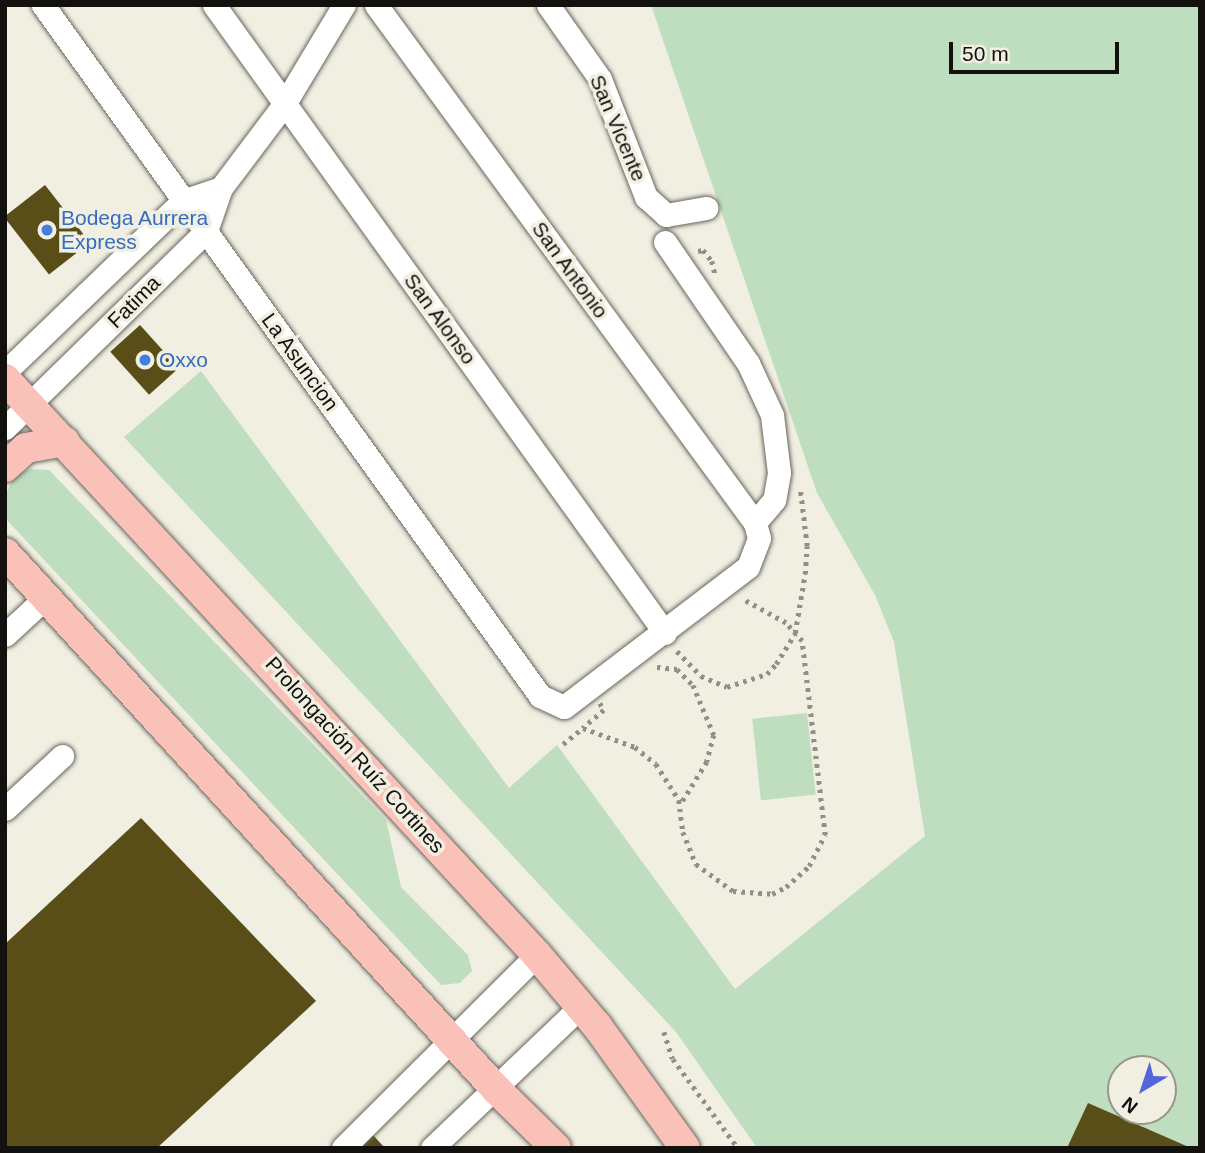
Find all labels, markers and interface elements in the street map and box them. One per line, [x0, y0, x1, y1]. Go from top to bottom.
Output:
scale bar [953, 28, 1123, 72]
text: 50 m [962, 42, 1009, 65]
street label: San Vicente [584, 71, 652, 185]
place label: Bodega Aurrera Express [61, 205, 209, 255]
street label: San Antonio [526, 216, 614, 324]
marker: Bodega Aurrera Express [39, 222, 55, 238]
street label: San Alonso [398, 268, 482, 370]
street label: Fatima [102, 270, 166, 334]
street label: La Asuncion [256, 308, 344, 416]
place label: Oxxo [159, 347, 208, 373]
marker: Oxxo [137, 352, 153, 368]
street label: Prolongación Ruíz Cortines [260, 652, 450, 858]
north arrow [1107, 1055, 1177, 1125]
text: N [1118, 1093, 1142, 1118]

